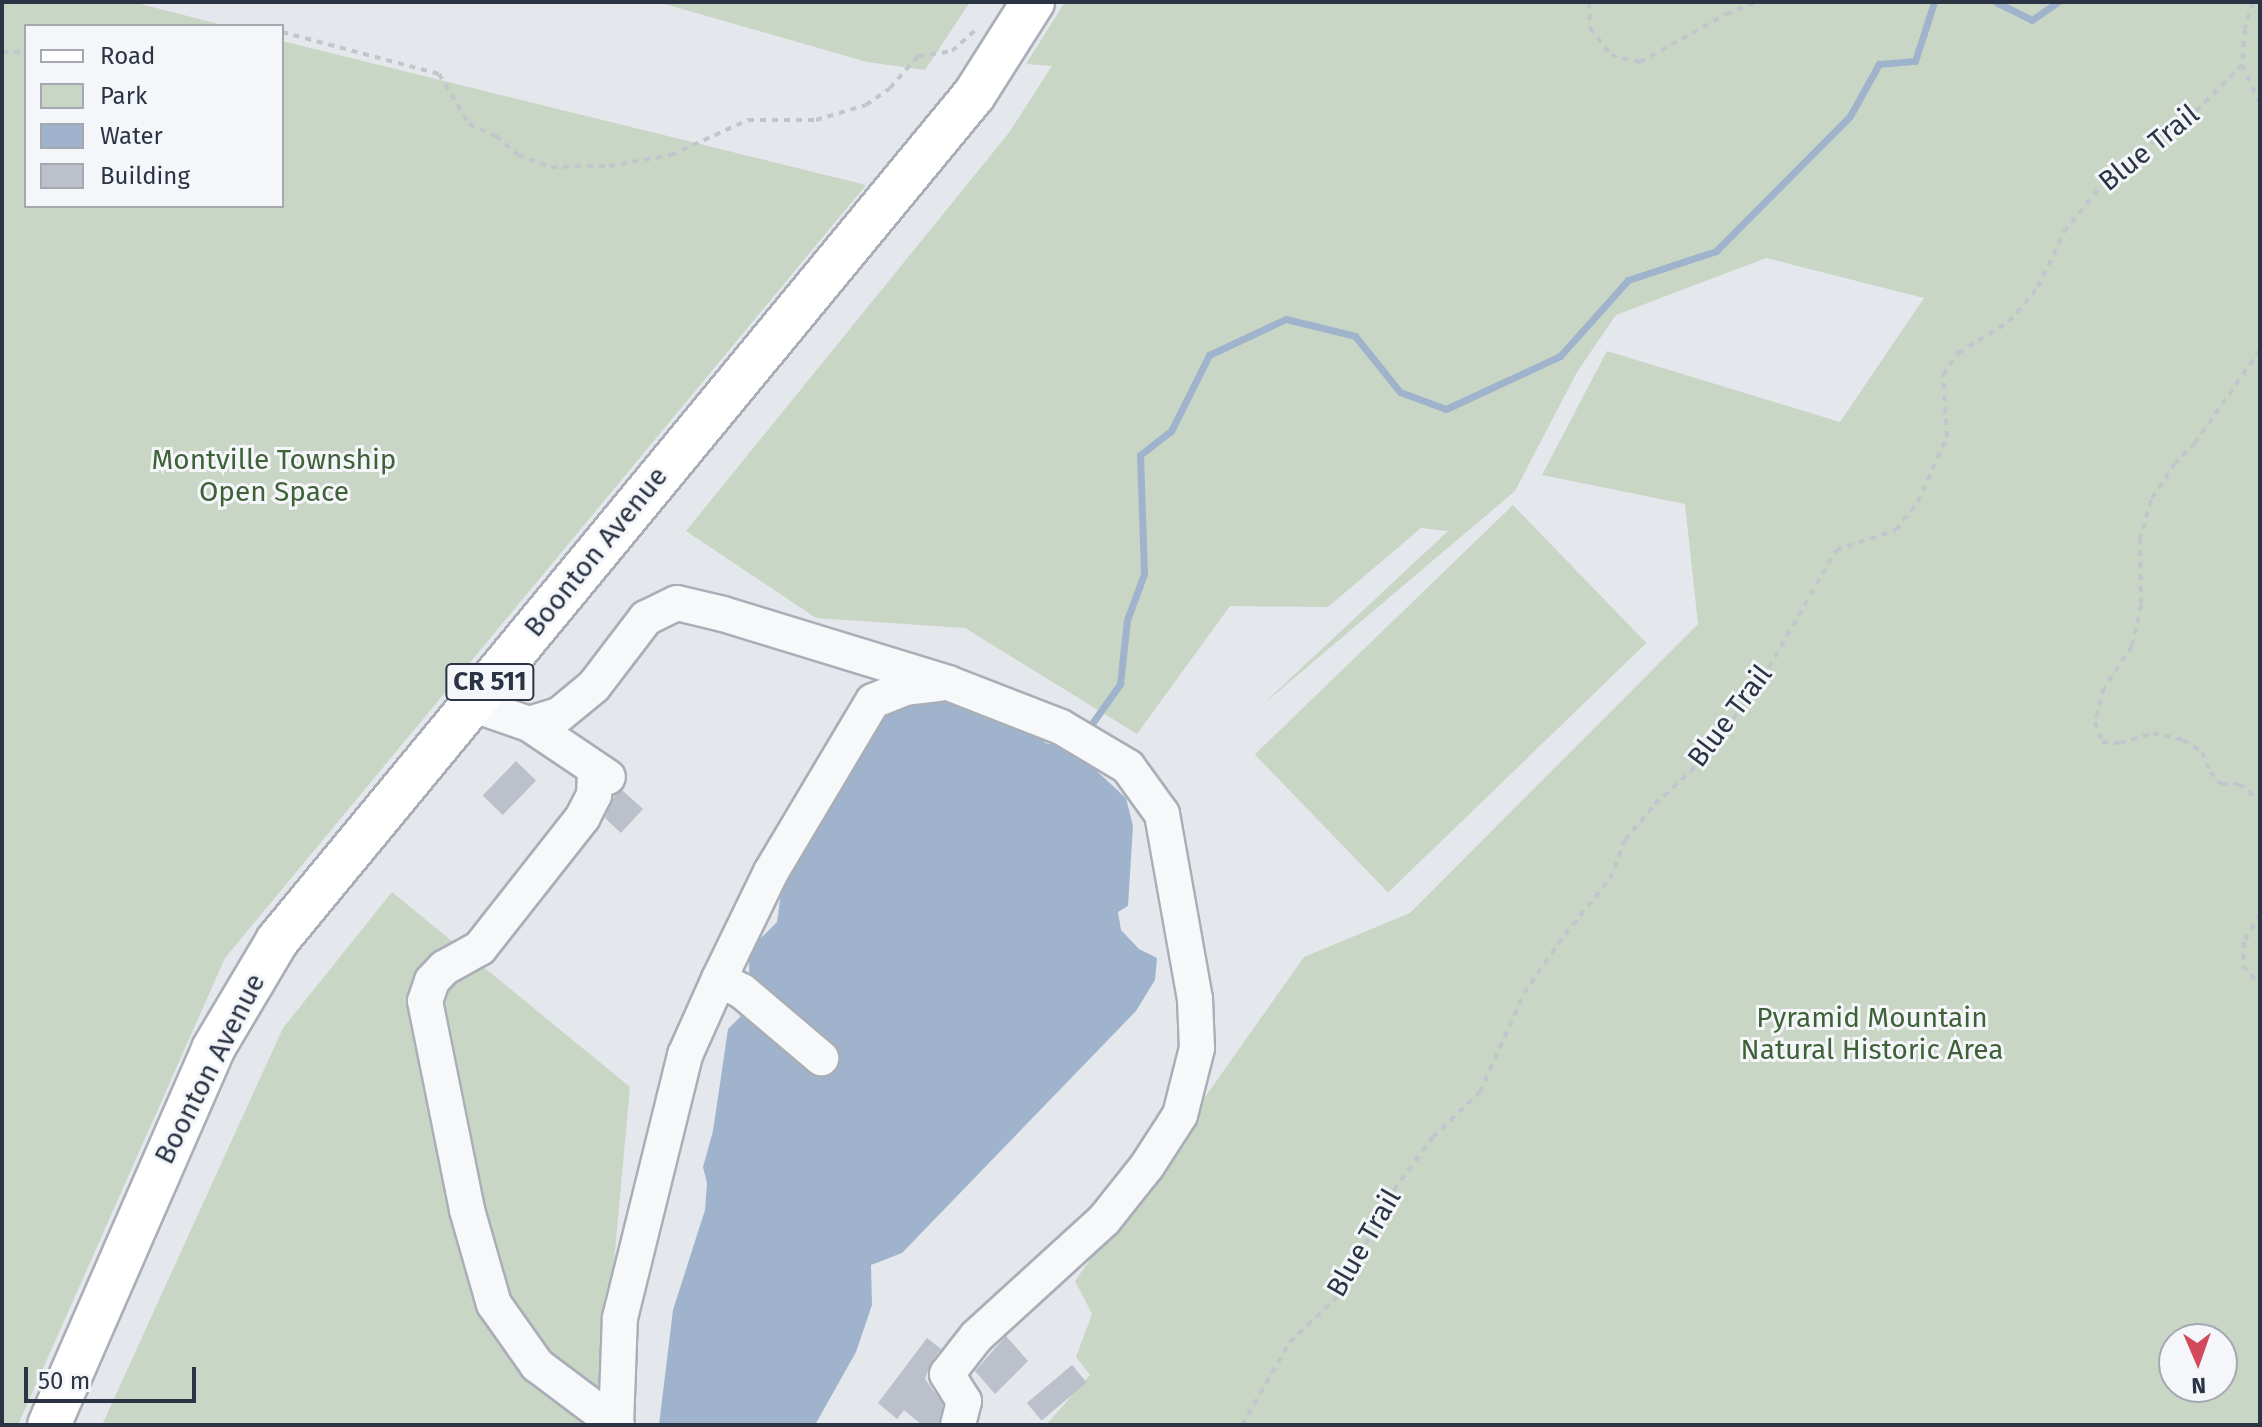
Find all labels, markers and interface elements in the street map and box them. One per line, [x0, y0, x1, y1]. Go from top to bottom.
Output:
legend [24, 24, 284, 208]
text: Road [100, 42, 155, 70]
text: Park [100, 82, 147, 110]
street label: Blue Trail [2092, 97, 2206, 199]
text: Water [100, 122, 163, 150]
text: Building [100, 162, 190, 190]
park label: Montville Township Open Space [152, 443, 396, 509]
street label: Boonton Avenue [517, 460, 675, 644]
street label: Blue Trail [1681, 658, 1779, 774]
road number: CR 511 [444, 660, 536, 704]
street label: Boonton Avenue [148, 968, 272, 1170]
park label: Pyramid Mountain Natural Historic Area [1741, 1001, 2003, 1067]
street label: Blue Trail [1320, 1183, 1408, 1303]
north arrow [2158, 1323, 2238, 1403]
scale bar [28, 1351, 200, 1401]
text: 50 m [38, 1367, 90, 1395]
text: N [2191, 1372, 2207, 1399]

